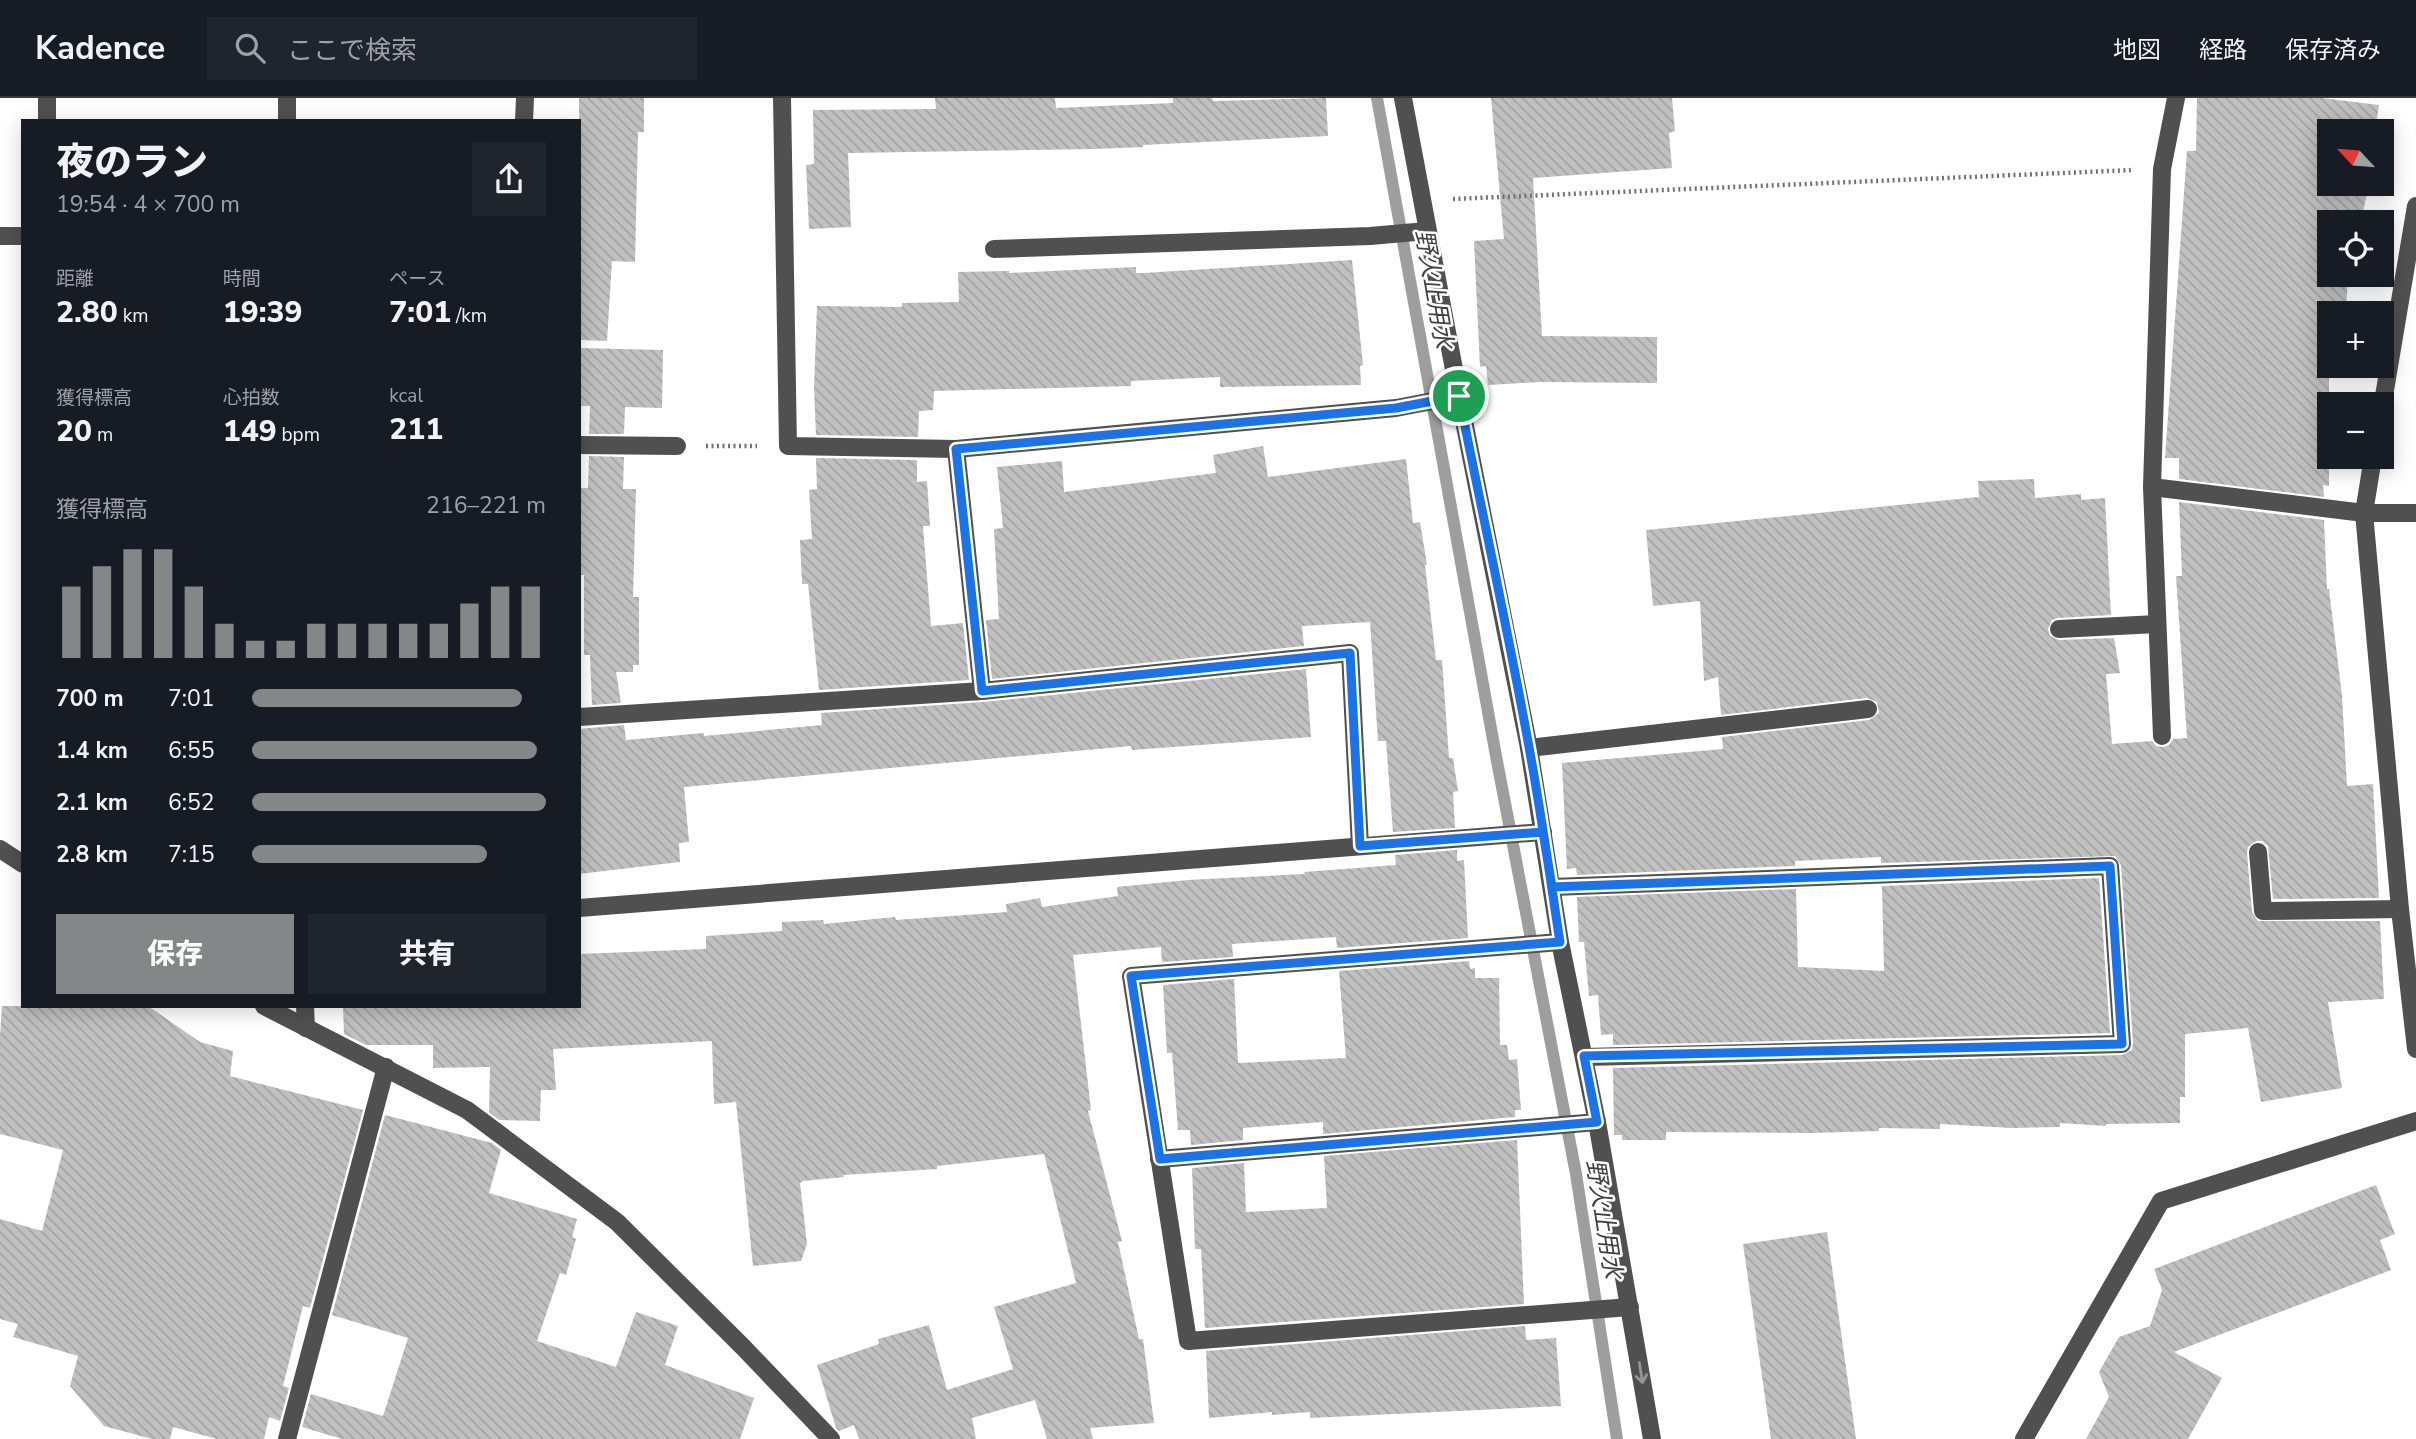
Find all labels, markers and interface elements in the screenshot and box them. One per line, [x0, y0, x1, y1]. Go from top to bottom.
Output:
search box [207, 17, 697, 80]
text: Kadence [35, 26, 165, 71]
icon: search [231, 29, 269, 67]
text: ここで検索 [287, 33, 417, 68]
text: 地図 [2113, 34, 2161, 66]
text: 経路 [2199, 34, 2247, 66]
text: 保存済み [2285, 34, 2381, 66]
north arrow [2317, 119, 2394, 196]
map controls [2317, 119, 2394, 469]
text: 夜のラン [56, 137, 208, 188]
button: share [472, 142, 546, 216]
text: 19:54 · 4 × 700 m [56, 189, 240, 220]
button: locate [2317, 210, 2394, 287]
water label: 野火止用水 [1408, 227, 1461, 354]
text: 距離 [56, 266, 94, 292]
text: 時間 [223, 266, 261, 292]
text: ペース [389, 266, 445, 292]
text: 2.80 [56, 292, 118, 333]
text: 19:39 [223, 292, 302, 333]
text: 7:01 [389, 292, 451, 333]
button: + [2317, 301, 2394, 378]
text: km [118, 303, 148, 329]
text: /km [451, 303, 487, 329]
pin [1429, 366, 1489, 426]
icon: arrive [1440, 377, 1478, 415]
text: kcal [389, 383, 423, 409]
text: 獲得標高 [56, 385, 132, 411]
text: 心拍数 [223, 385, 280, 411]
button: − [2317, 392, 2394, 469]
text: 211 [389, 409, 443, 450]
text: 20 [56, 411, 92, 452]
text: 149 [223, 411, 277, 452]
text: m [92, 422, 113, 448]
text: bpm [277, 422, 320, 448]
text: 216–221 m [426, 490, 546, 521]
text: 獲得標高 [56, 494, 148, 525]
text: 700 m [56, 683, 124, 714]
text: 7:01 [168, 683, 215, 714]
text: 1.4 km [56, 735, 128, 766]
text: 6:55 [168, 735, 215, 766]
text: 2.1 km [56, 787, 128, 818]
text: 6:52 [168, 787, 215, 818]
text: 2.8 km [56, 839, 128, 870]
text: 7:15 [168, 839, 215, 870]
button: 保存 [56, 914, 294, 994]
button: 共有 [308, 914, 546, 994]
water label: 野火止用水 [1579, 1157, 1630, 1284]
one-way arrow [1635, 1361, 1648, 1384]

